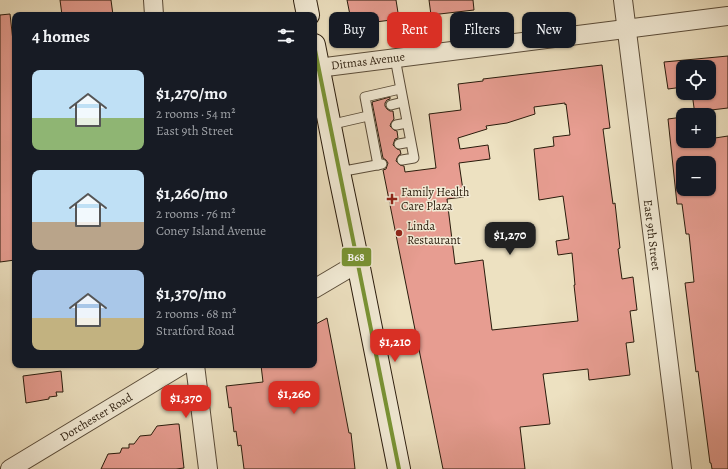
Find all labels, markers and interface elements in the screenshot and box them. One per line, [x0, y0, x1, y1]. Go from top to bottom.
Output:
chip: Buy [329, 12, 379, 48]
chip: Rent [387, 12, 442, 48]
chip: Filters [450, 12, 514, 48]
chip: New [522, 12, 576, 48]
text: 4 homes [32, 25, 90, 48]
icon: filters [275, 25, 297, 47]
street label: Ditmas Avenue [330, 49, 406, 73]
map controls [676, 60, 716, 196]
button: locate [676, 60, 716, 100]
text: $1,270/mo [156, 82, 227, 105]
icon: home [64, 86, 112, 134]
text: 2 rooms · 54 m² [156, 105, 235, 122]
button: + [676, 108, 716, 148]
text: East 9th Street [156, 122, 233, 139]
button: − [676, 156, 716, 196]
text: $1,260/mo [156, 182, 228, 205]
place label: Family Health Care Plaza [401, 184, 470, 214]
icon: home [64, 186, 112, 234]
marker: Family Health Care Plaza [386, 193, 398, 205]
street label: East 9th Street [640, 199, 664, 271]
text: 2 rooms · 76 m² [156, 205, 235, 222]
place label: Linda Restaurant [407, 218, 461, 248]
text: Coney Island Avenue [156, 222, 266, 239]
pin: $1,270 [477, 222, 543, 256]
text: $1,270 [494, 226, 526, 243]
marker: Linda Restaurant [394, 228, 404, 238]
line badge: B68 [341, 247, 372, 267]
text: B68 [347, 250, 365, 265]
text: $1,370/mo [156, 282, 226, 305]
icon: home [64, 286, 112, 334]
text: 2 rooms · 68 m² [156, 305, 236, 322]
text: Stratford Road [156, 322, 234, 339]
pin: $1,210 [362, 329, 428, 363]
text: $1,210 [379, 333, 411, 350]
pin: $1,260 [261, 381, 327, 415]
pin: $1,370 [153, 385, 219, 419]
text: $1,260 [277, 385, 311, 402]
street label: Dorchester Road [57, 389, 136, 445]
text: $1,370 [170, 389, 202, 406]

